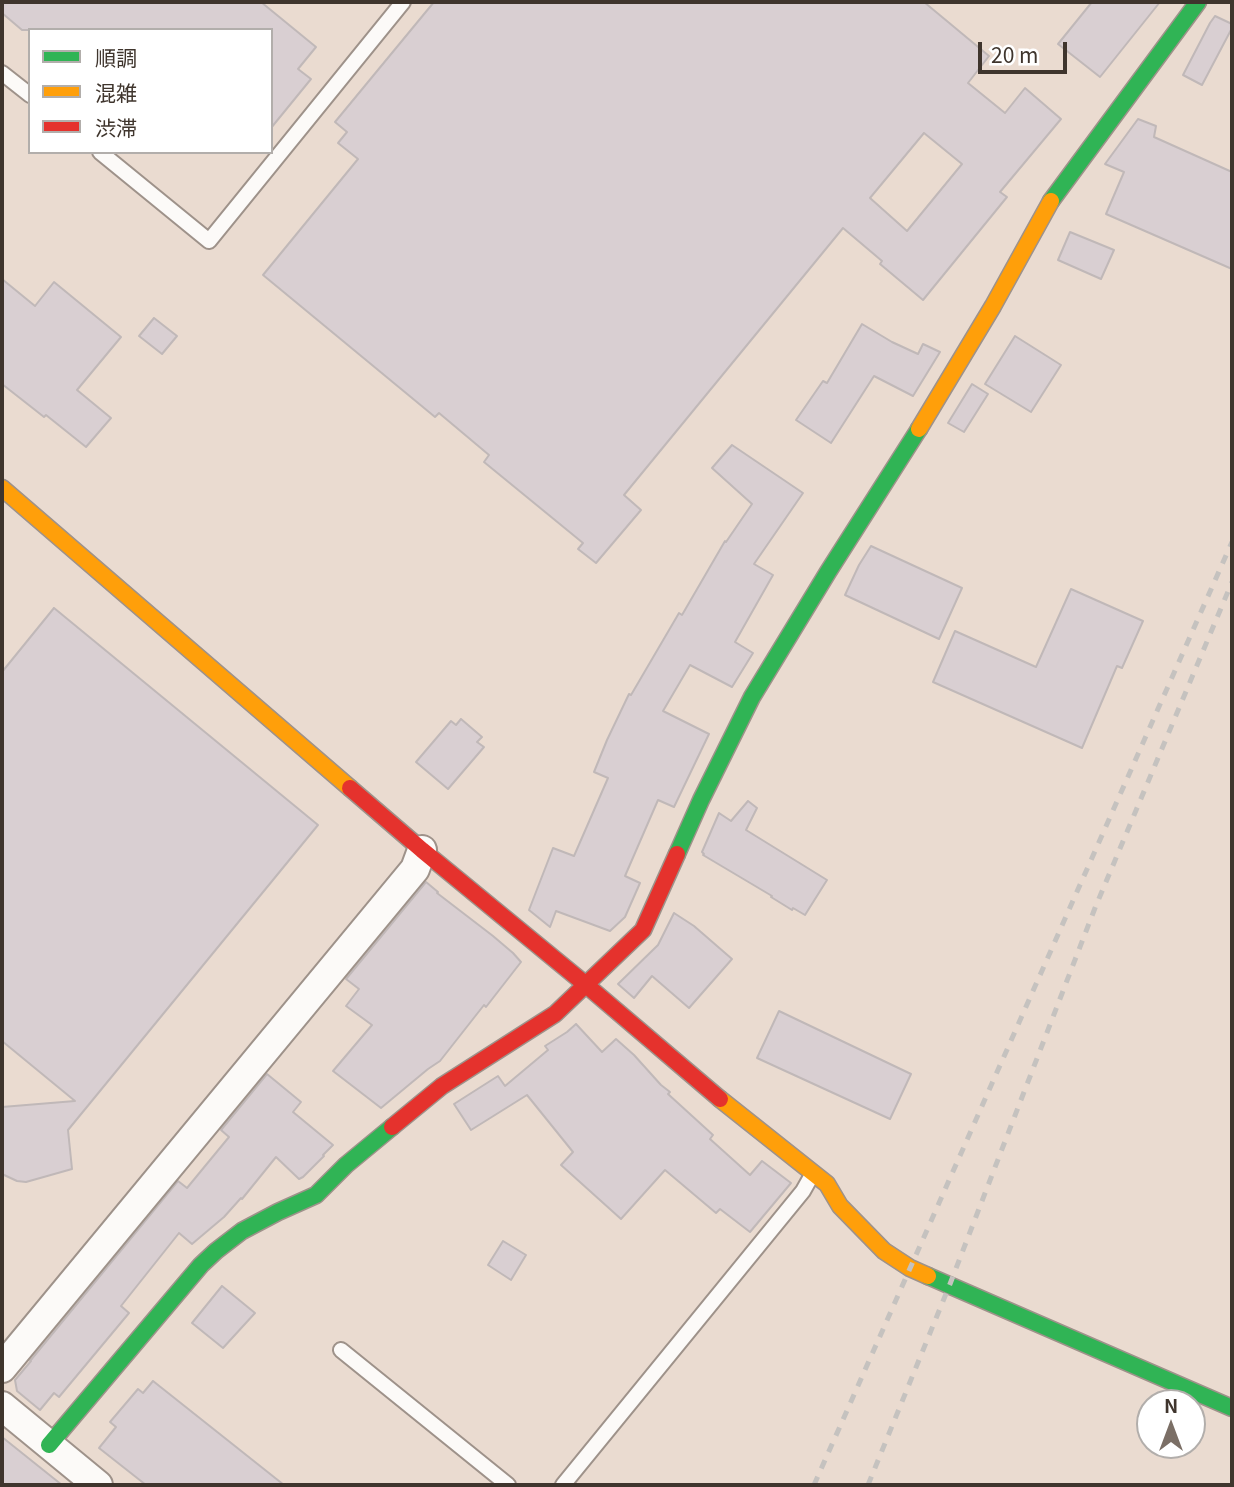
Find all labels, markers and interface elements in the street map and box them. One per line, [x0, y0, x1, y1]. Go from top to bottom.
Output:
legend [28, 28, 273, 154]
scale bar [982, 28, 1071, 72]
text: 20 m [991, 39, 1038, 69]
text: 順調 [95, 42, 137, 72]
text: 混雑 [95, 77, 137, 107]
text: 渋滞 [95, 112, 137, 142]
north arrow [1136, 1389, 1206, 1459]
text: N [1164, 1391, 1178, 1418]

